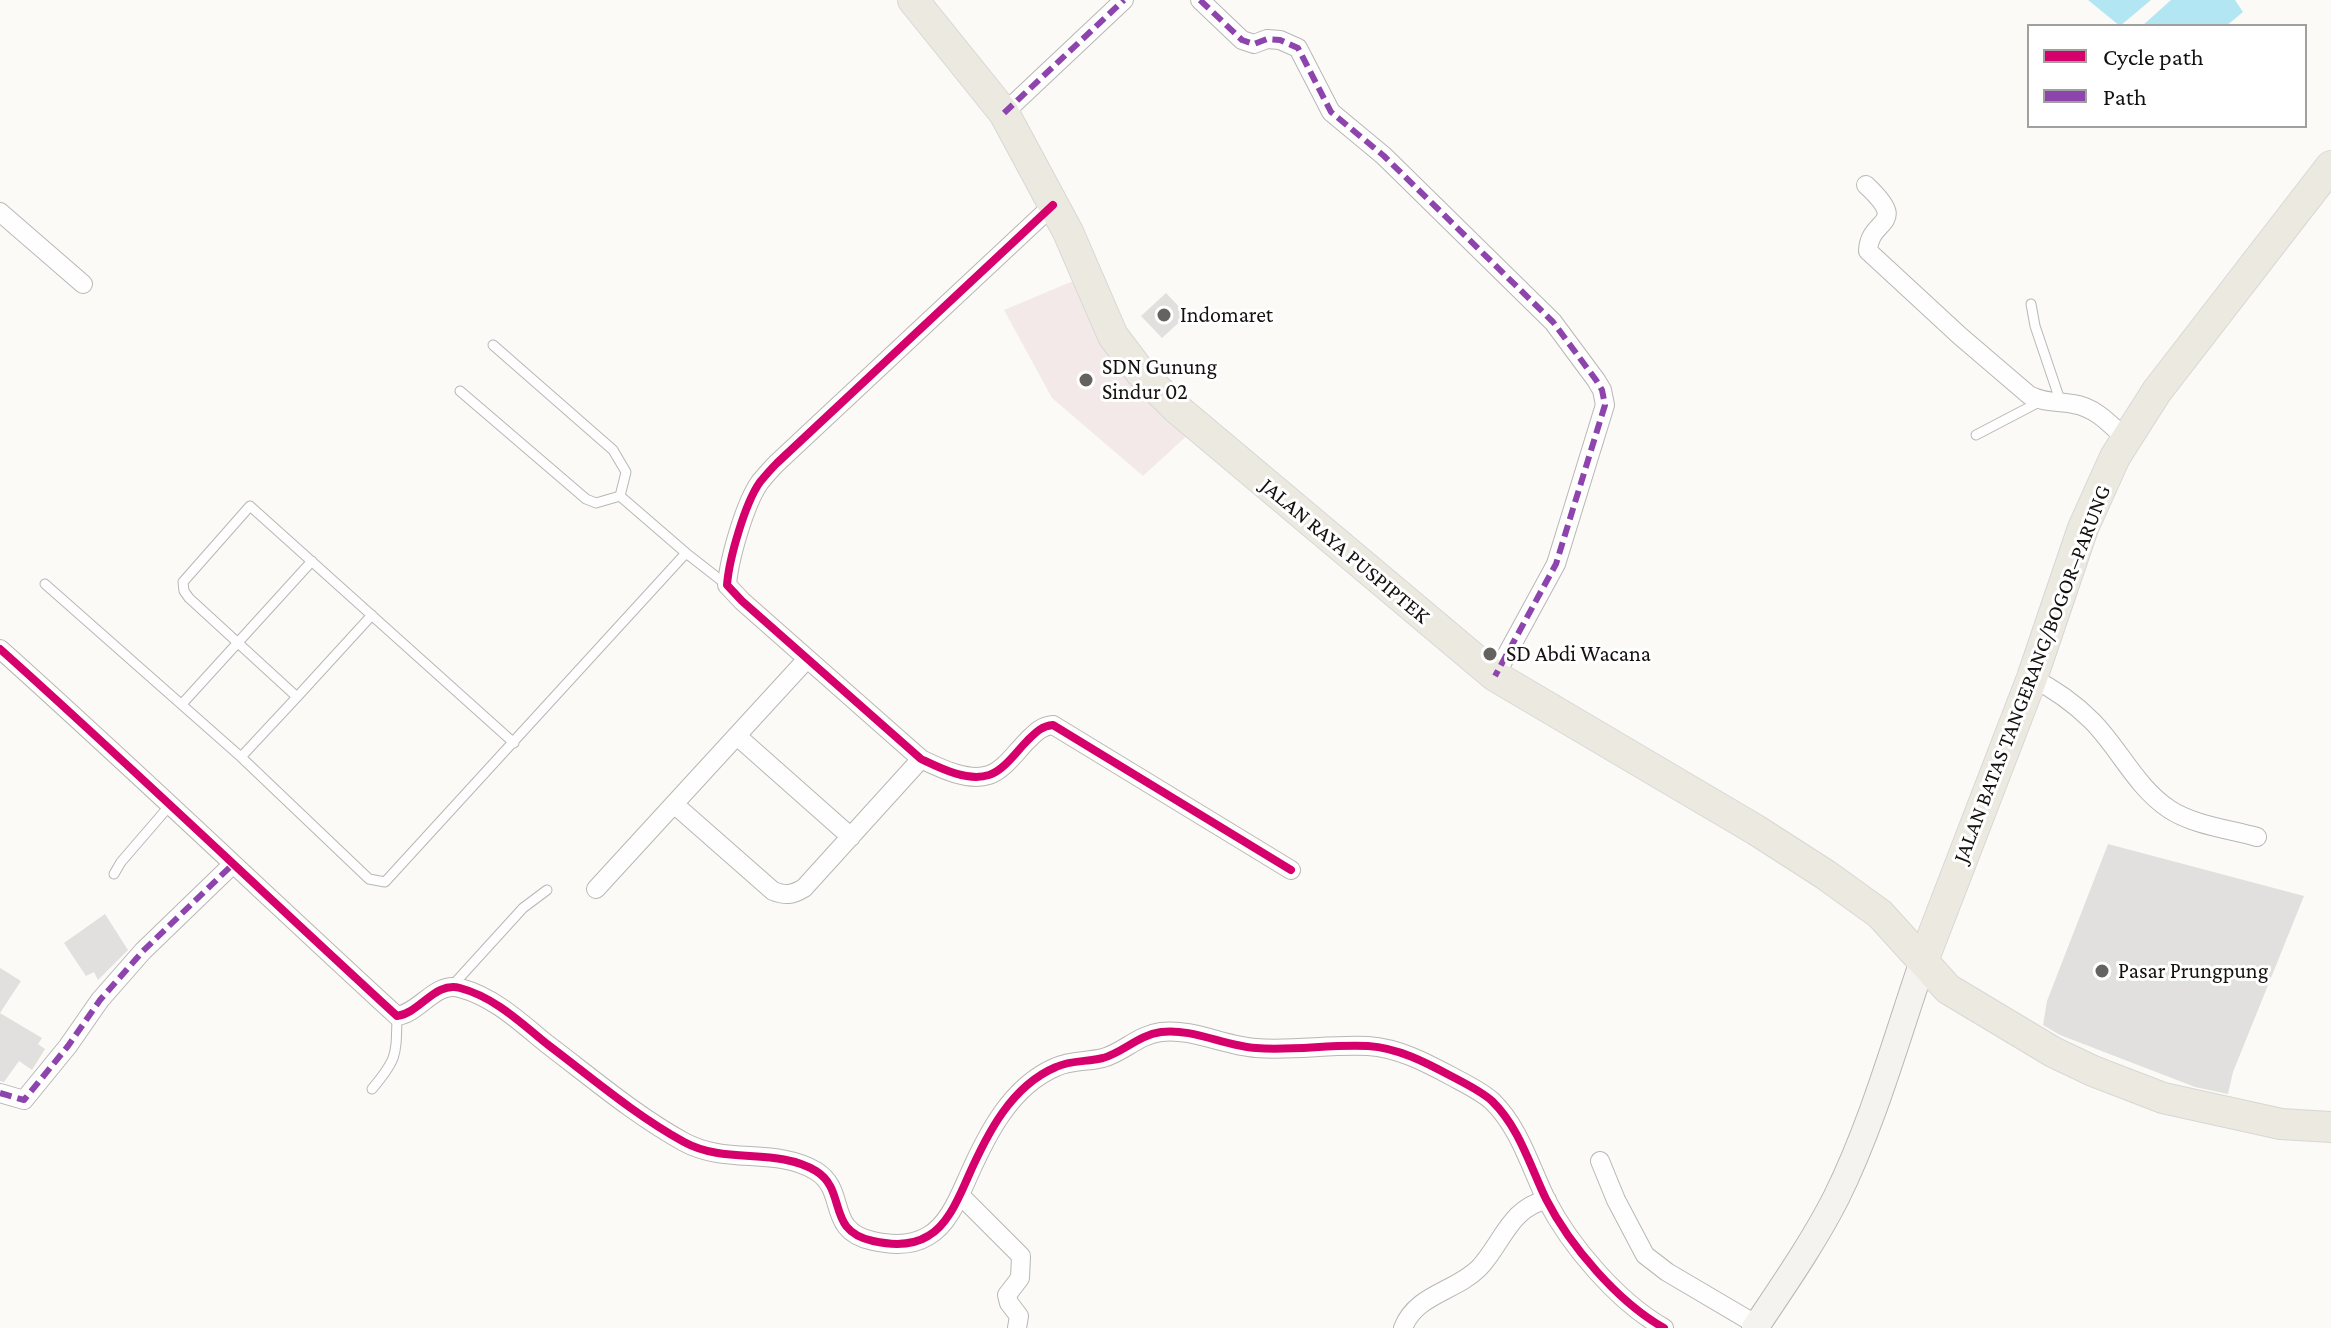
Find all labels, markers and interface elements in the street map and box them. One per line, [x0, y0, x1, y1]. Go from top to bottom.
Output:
legend [2027, 24, 2307, 128]
text: Cycle path [2103, 43, 2204, 70]
text: Path [2103, 83, 2147, 110]
place label: Indomaret [1180, 302, 1273, 328]
marker: Indomaret [1155, 306, 1173, 324]
place label: SDN Gunung Sindur 02 [1102, 354, 1217, 406]
marker: SDN Gunung Sindur 02 [1077, 371, 1095, 389]
street label: JALAN RAYA PUSPIPTEK [1255, 473, 1435, 629]
street label: JALAN BATAS TANGERANG/BOGOR–PARUNG [1948, 481, 2116, 867]
place label: SD Abdi Wacana [1506, 641, 1651, 667]
marker: SD Abdi Wacana [1481, 645, 1499, 663]
place label: Pasar Prungpung [2118, 958, 2268, 984]
marker: Pasar Prungpung [2093, 962, 2111, 980]

